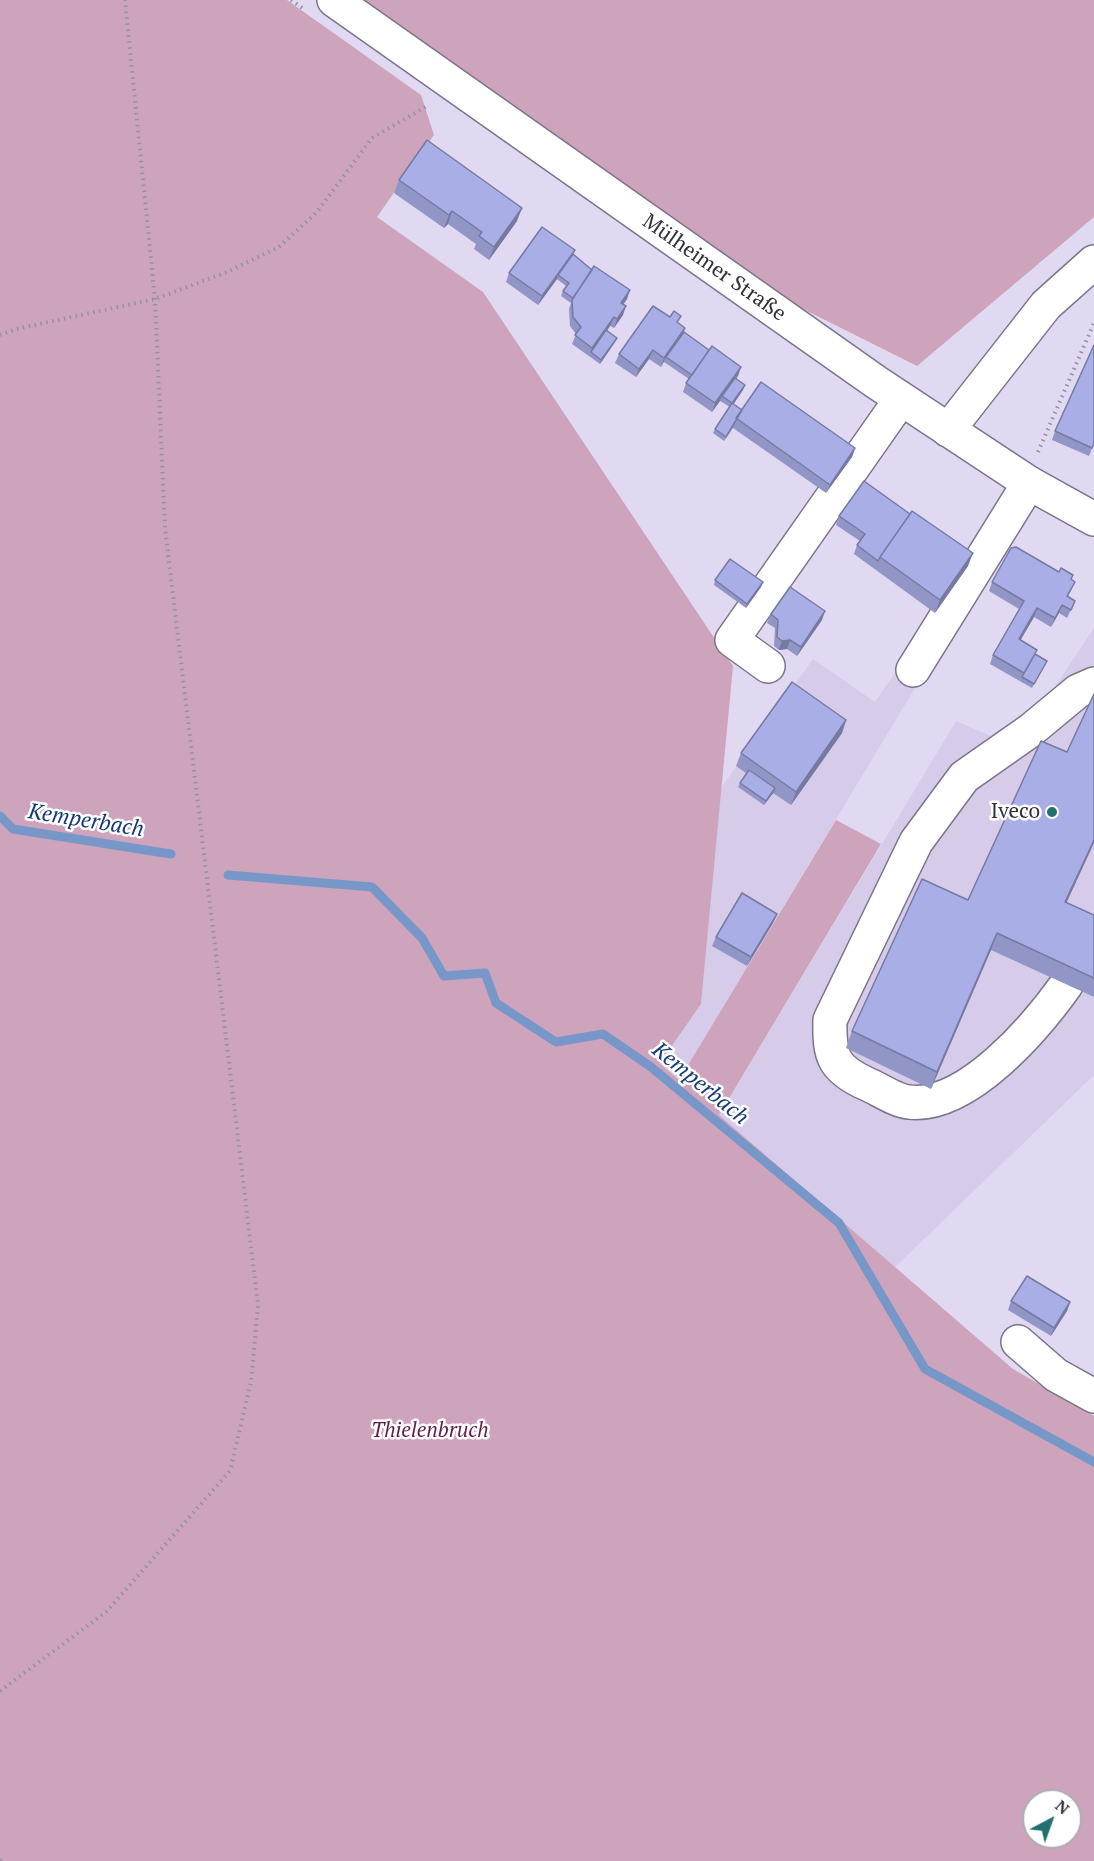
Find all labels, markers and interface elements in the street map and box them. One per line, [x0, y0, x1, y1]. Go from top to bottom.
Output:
street label: Mülheimer Straße [637, 209, 791, 327]
water label: Kemperbach [27, 799, 145, 843]
place label: Iveco [991, 799, 1040, 825]
marker: Iveco [1045, 805, 1059, 819]
water label: Kemperbach [647, 1037, 753, 1131]
park label: Thielenbruch [371, 1418, 489, 1444]
north arrow [1022, 1789, 1082, 1849]
text: N [1051, 1795, 1074, 1819]

